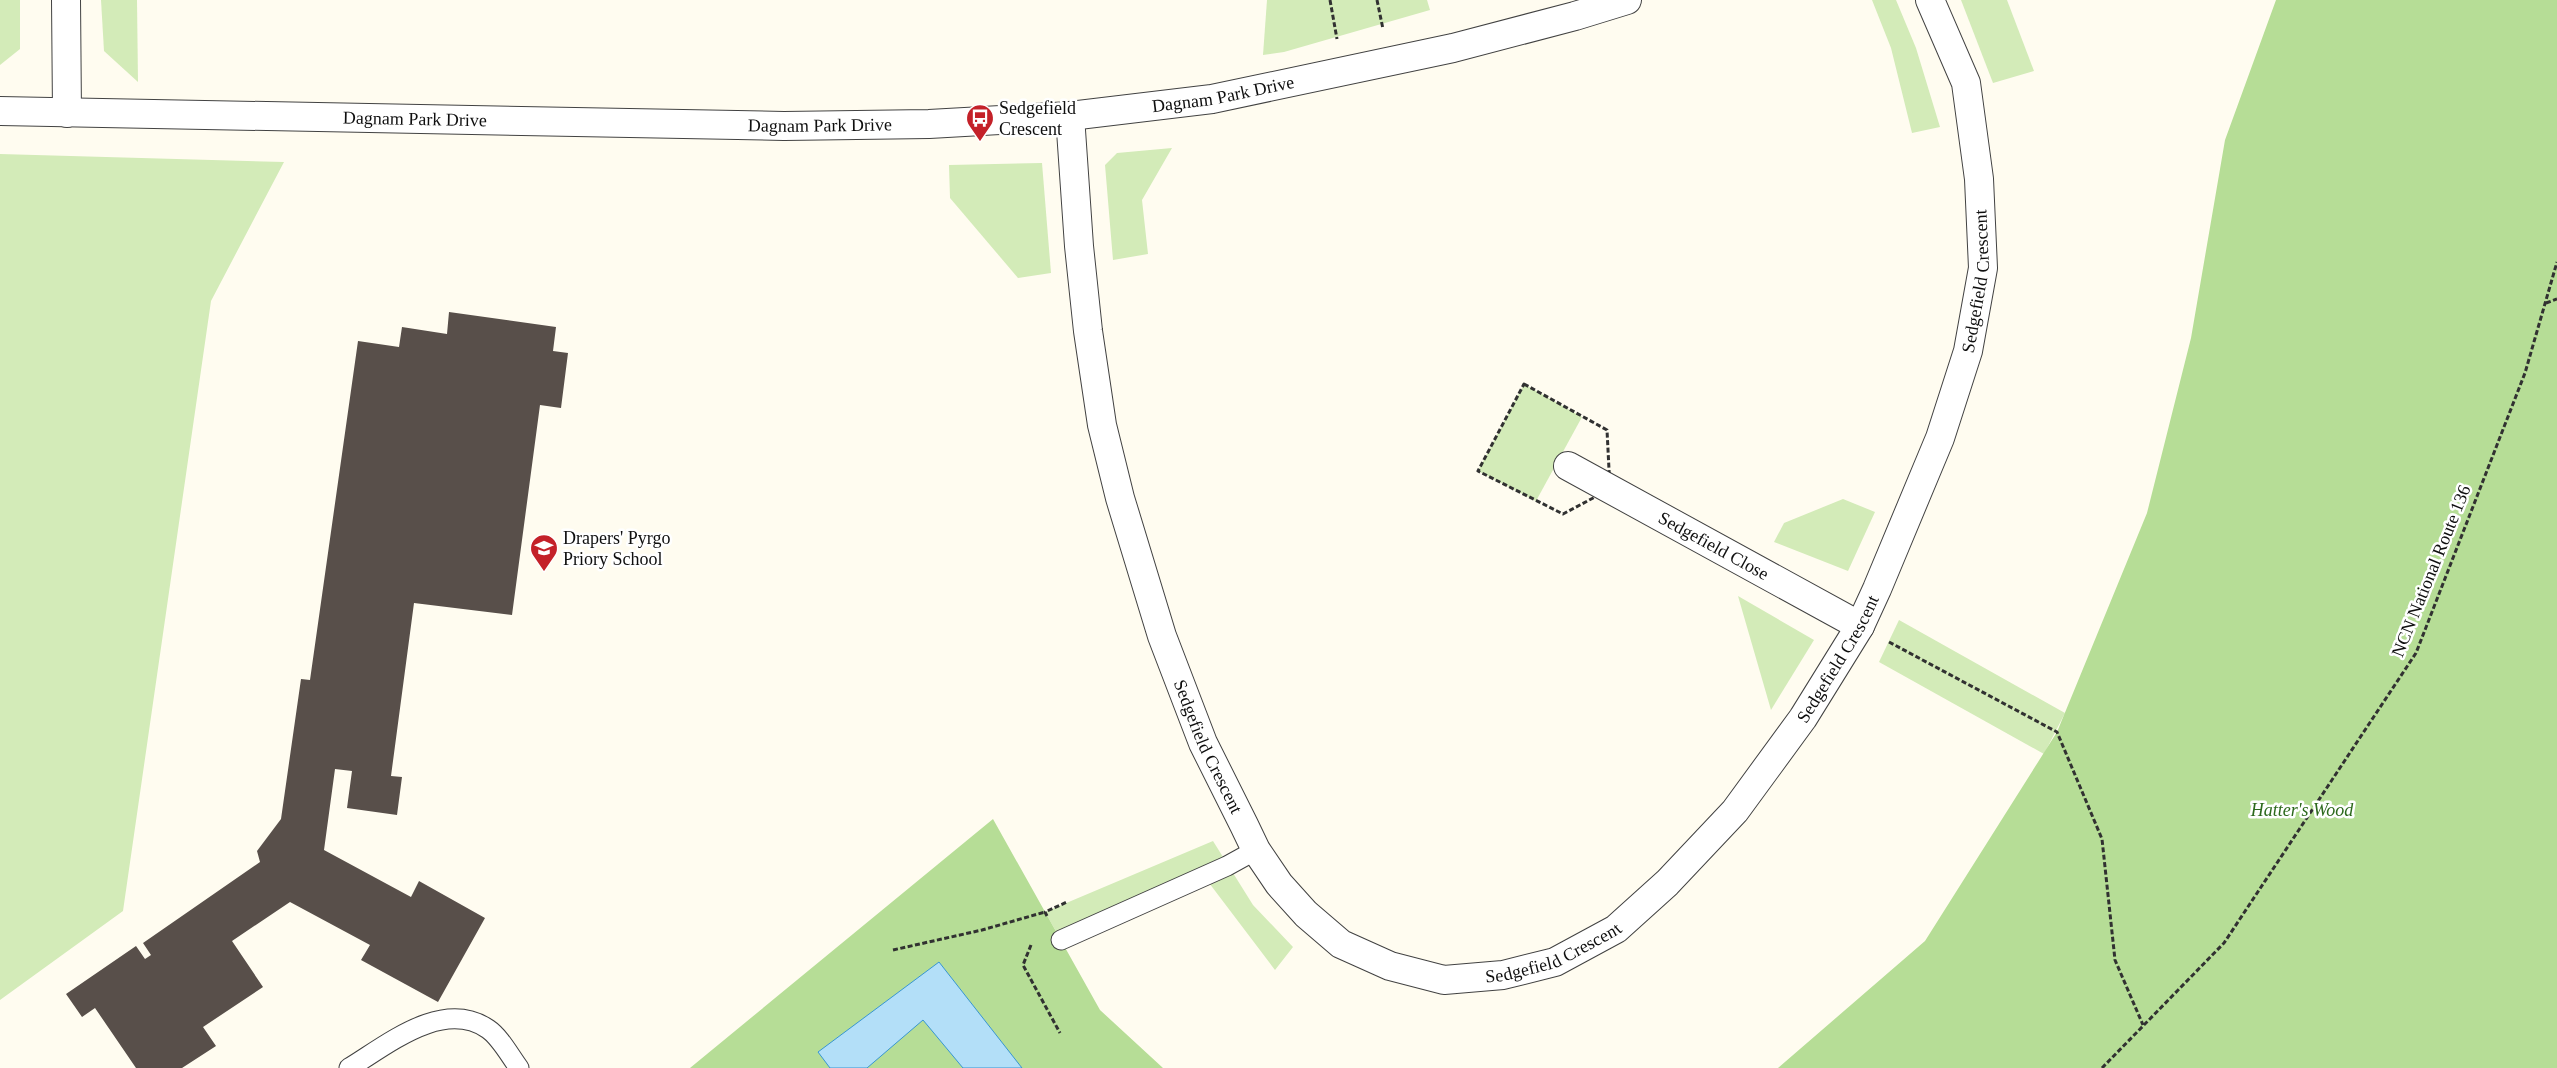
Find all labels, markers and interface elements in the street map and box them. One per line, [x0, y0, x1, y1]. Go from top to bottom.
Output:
street label: Dagnam Park Drive [1151, 72, 1296, 116]
place label: Sedgefield Crescent [999, 98, 1076, 139]
bus stop icon: Sedgefield Crescent [965, 103, 995, 142]
street label: Dagnam Park Drive [343, 108, 487, 130]
street label: Dagnam Park Drive [748, 115, 892, 136]
street label: Sedgefield Crescent [1958, 209, 1993, 354]
street label: NCN National Route 136 [2387, 482, 2475, 660]
street label: Sedgefield Close [1655, 508, 1772, 584]
place label: Drapers' Pyrgo Priory School [563, 528, 670, 569]
school or university icon: Drapers' Pyrgo Priory School [529, 533, 559, 572]
street label: Sedgefield Crescent [1793, 592, 1883, 726]
street label: Sedgefield Crescent [1170, 677, 1247, 817]
park label: Hatter's Wood [2250, 800, 2354, 820]
street label: Sedgefield Crescent [1484, 919, 1626, 986]

